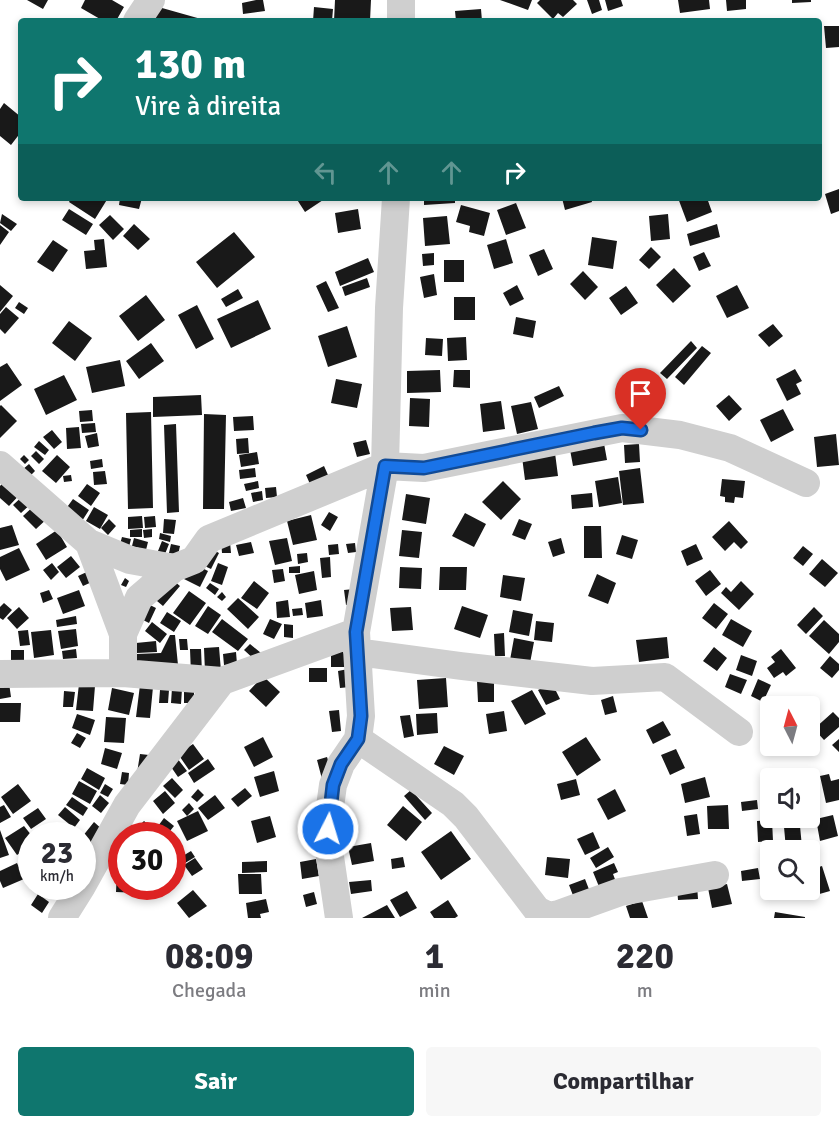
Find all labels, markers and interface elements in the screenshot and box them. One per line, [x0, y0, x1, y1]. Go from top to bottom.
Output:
text: 130 m [135, 39, 246, 90]
icon: right [36, 42, 114, 120]
text: Vire à direita [135, 90, 281, 123]
icon: left [309, 156, 342, 189]
icon: ahead [372, 156, 405, 189]
icon: ahead [435, 156, 468, 189]
icon: right [498, 156, 531, 189]
pin [615, 368, 666, 430]
icon: arrive [624, 377, 657, 410]
north arrow [760, 696, 820, 756]
map controls [760, 696, 820, 900]
button: sound [760, 768, 820, 828]
position arrow [296, 797, 360, 861]
speed limit sign: 30 [108, 822, 186, 900]
text: 23 [41, 835, 73, 872]
button: search [760, 840, 820, 900]
text: km/h [40, 867, 74, 885]
text: 08:09 [165, 934, 253, 979]
text: 1 [425, 934, 444, 979]
text: 220 [616, 934, 674, 979]
text: Chegada [172, 978, 246, 1003]
text: min [418, 978, 451, 1003]
text: m [637, 978, 653, 1003]
button: Sair [18, 1047, 414, 1116]
button: Compartilhar [426, 1047, 821, 1116]

